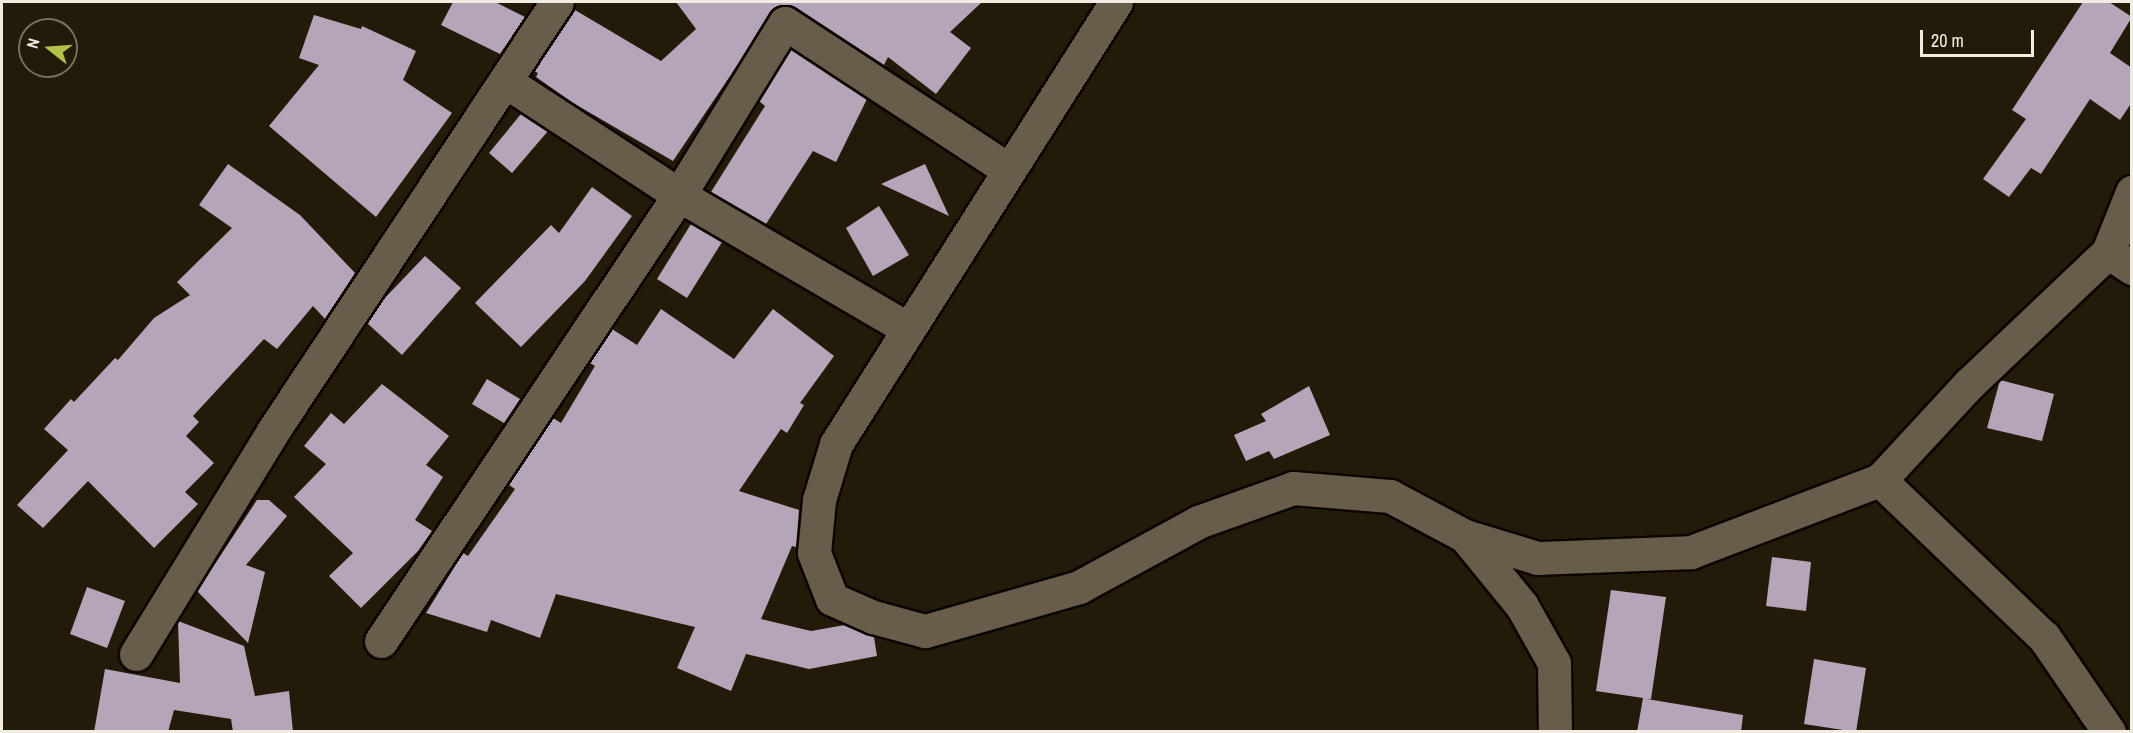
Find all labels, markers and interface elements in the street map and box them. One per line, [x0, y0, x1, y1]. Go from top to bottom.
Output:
north arrow [18, 18, 78, 78]
scale bar [1923, 18, 2037, 56]
text: 20 m [1931, 28, 1964, 53]
text: N [21, 36, 45, 51]

